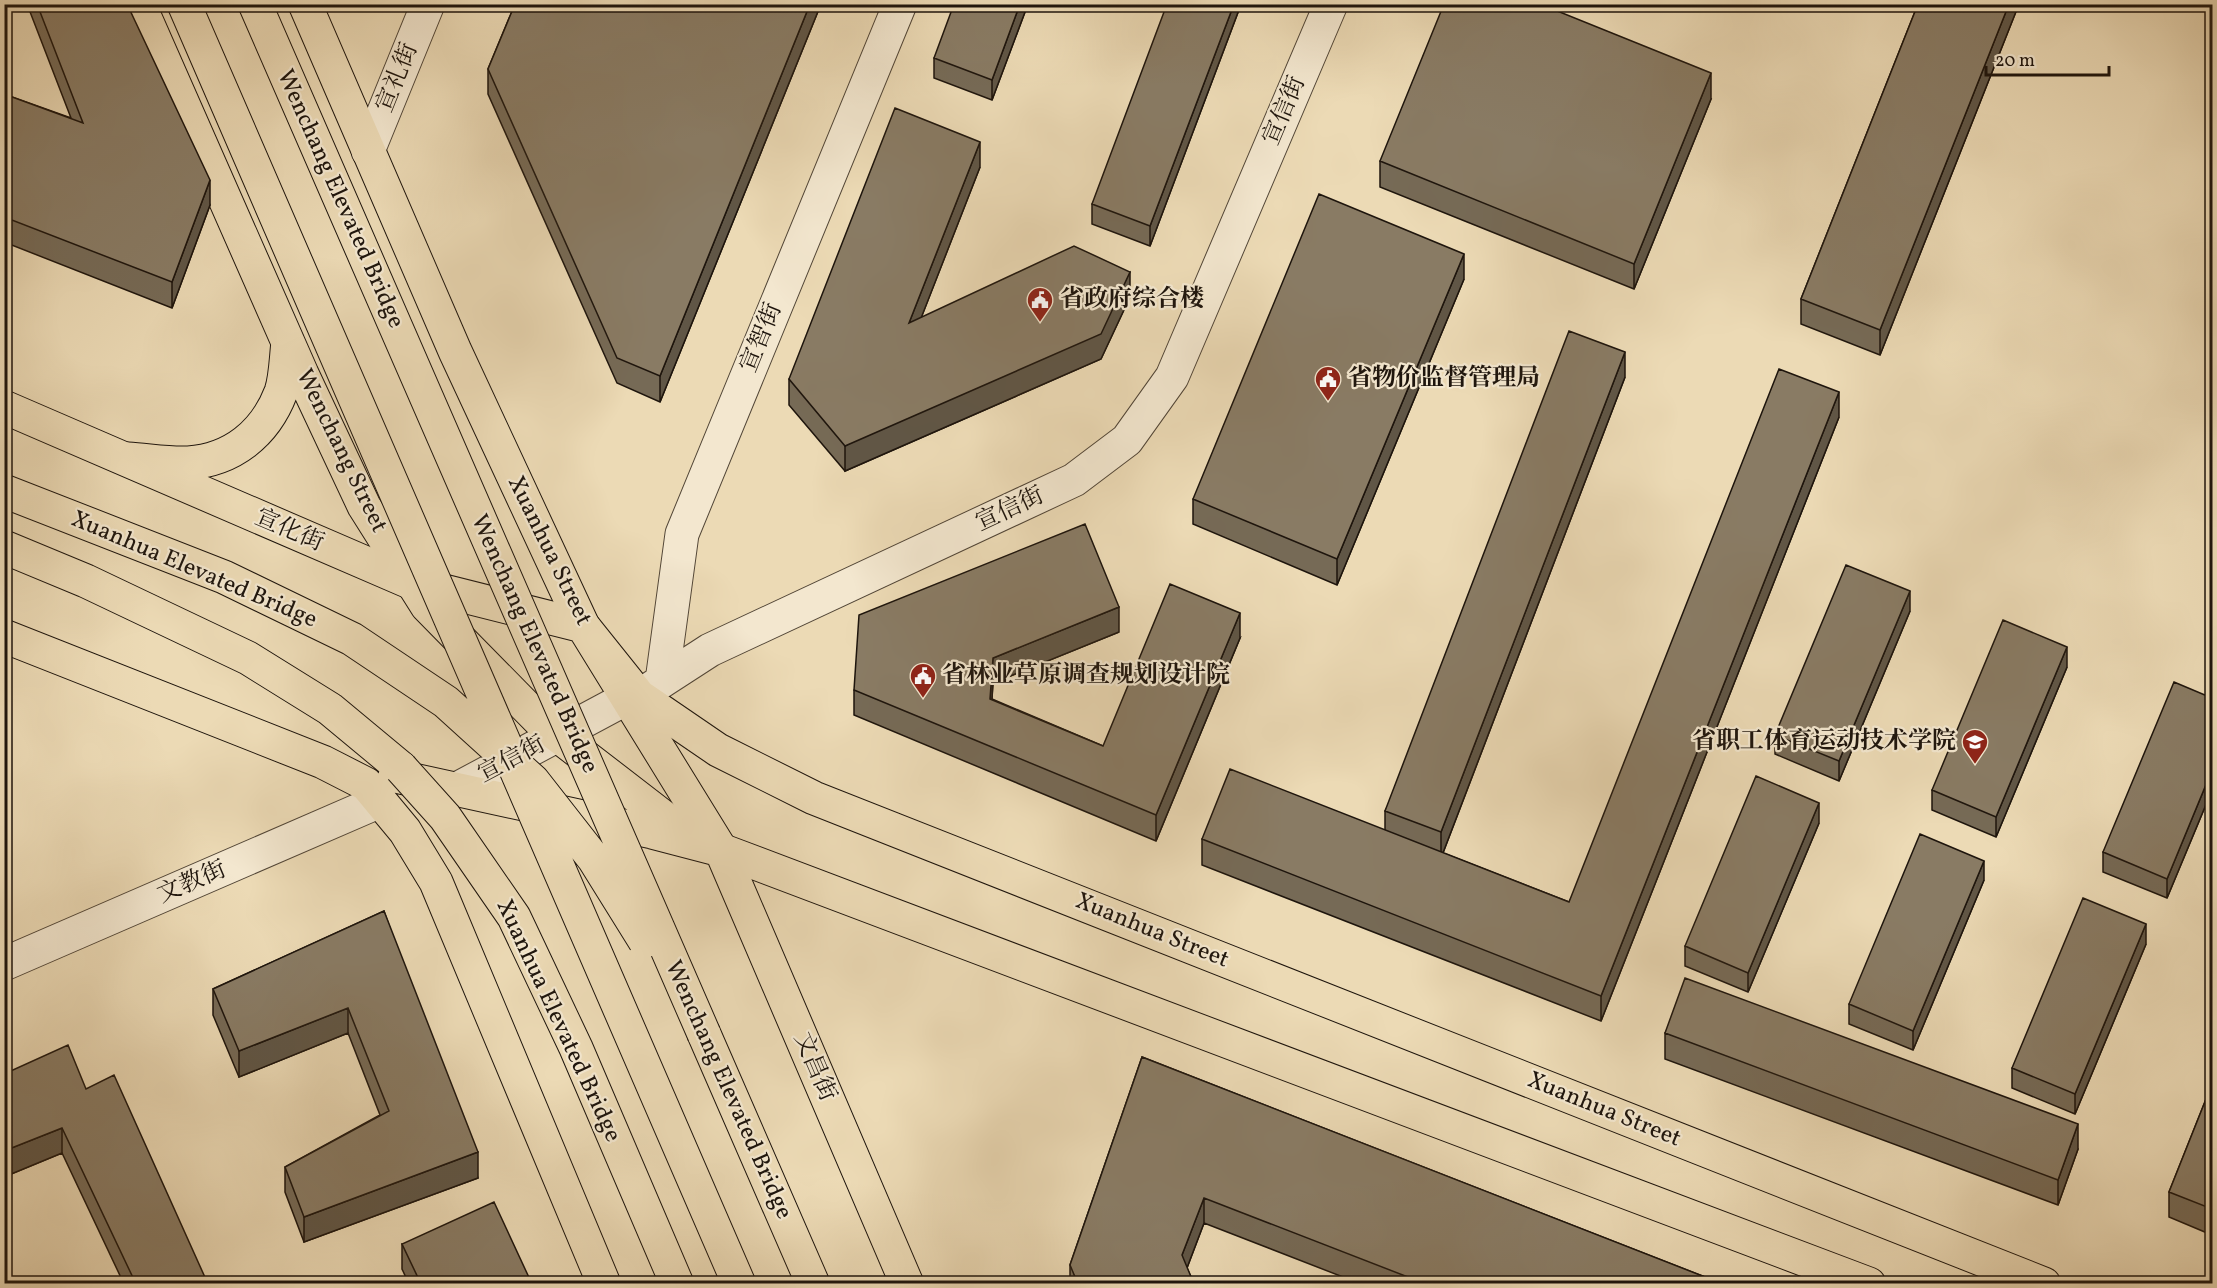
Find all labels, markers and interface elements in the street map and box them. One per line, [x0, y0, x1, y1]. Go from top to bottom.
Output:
street label: 宣礼街 [369, 38, 427, 118]
scale bar [1986, 39, 2109, 77]
text: 20 m [1995, 49, 2035, 74]
street label: Wenchang Elevated Bridge [268, 64, 412, 334]
street label: 宣信街 [1255, 71, 1315, 151]
place label: 省政府综合楼 [1060, 283, 1204, 317]
public building icon: 省政府综合楼 [1025, 285, 1055, 323]
street label: 宣智街 [733, 298, 791, 378]
place label: 省物价监督管理局 [1348, 362, 1540, 396]
street label: Wenchang Street [287, 363, 395, 539]
public building icon: 省物价监督管理局 [1313, 364, 1343, 402]
street label: Xuanhua Street [498, 470, 600, 632]
street label: 宣信街 [970, 479, 1050, 541]
street label: 宣化街 [249, 501, 329, 561]
street label: Xuanhua Elevated Bridge [66, 503, 322, 637]
street label: Wenchang Elevated Bridge [462, 509, 606, 779]
place label: 省林业草原调查规划设计院 [942, 659, 1230, 693]
public building icon: 省林业草原调查规划设计院 [908, 661, 938, 699]
place label: 省职工体育运动技术学院 [1692, 725, 1956, 759]
school or university icon: 省职工体育运动技术学院 [1960, 727, 1990, 765]
street label: 宣信街 [472, 728, 552, 792]
street label: 文教街 [152, 853, 232, 913]
street label: Xuanhua Street [1070, 885, 1234, 977]
street label: Xuanhua Elevated Bridge [487, 894, 629, 1148]
street label: Wenchang Elevated Bridge [656, 955, 800, 1225]
street label: 文昌街 [784, 1027, 844, 1107]
street label: Xuanhua Street [1522, 1064, 1686, 1156]

